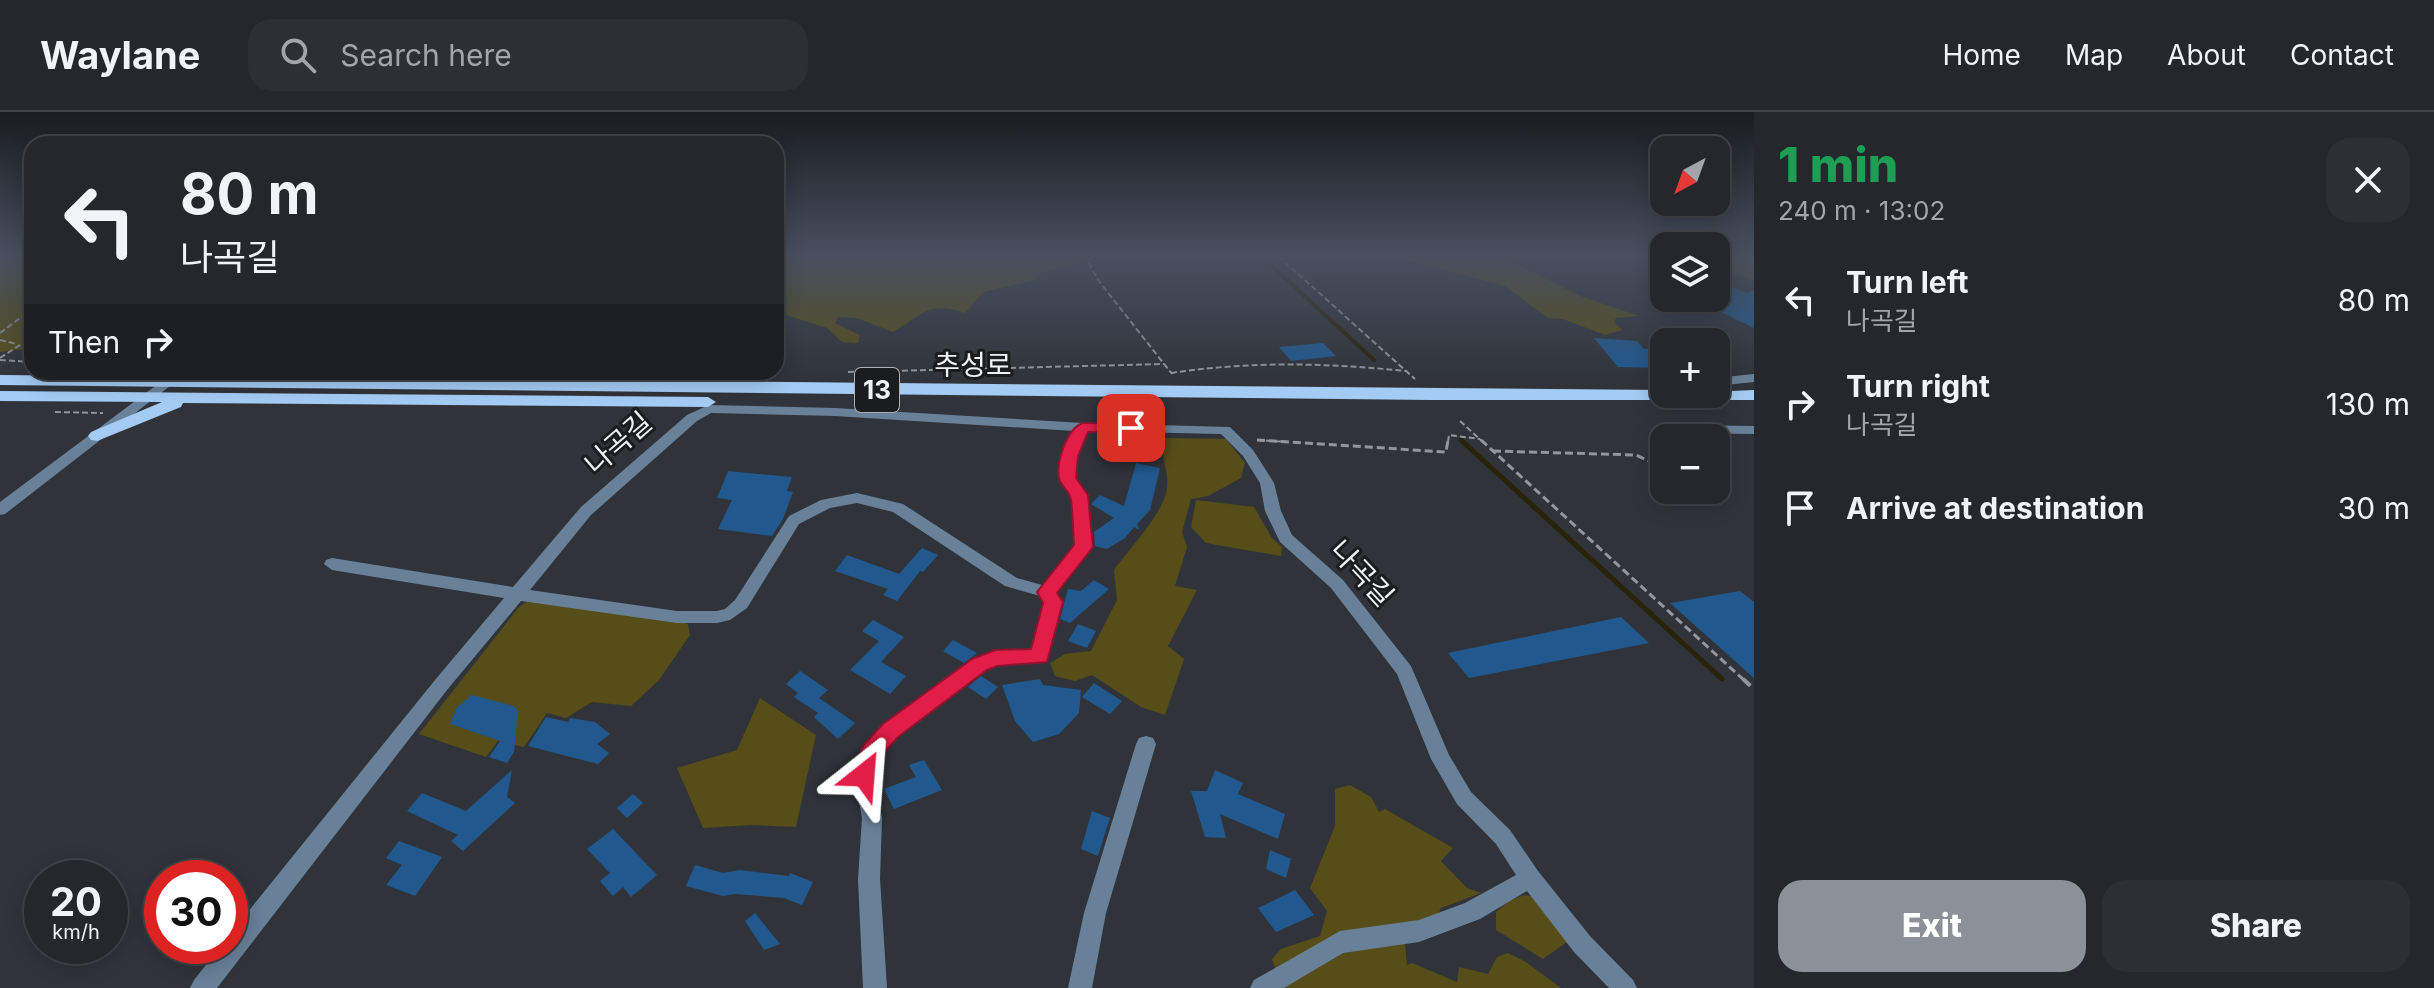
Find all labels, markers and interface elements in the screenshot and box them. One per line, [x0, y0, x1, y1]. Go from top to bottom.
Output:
search box [248, 19, 808, 91]
text: Waylane [40, 32, 200, 78]
icon: search [276, 33, 320, 77]
text: Search here [340, 37, 512, 73]
text: Home [1942, 38, 2021, 72]
text: Map [2065, 38, 2123, 72]
text: About [2167, 38, 2246, 72]
text: Contact [2290, 38, 2394, 72]
text: 1 min [1778, 135, 1898, 194]
north arrow [1650, 136, 1730, 216]
map controls [1650, 136, 1730, 504]
button: close [2326, 138, 2410, 222]
text: 80 m [180, 160, 319, 228]
icon: left [48, 168, 152, 272]
text: 240 m · 13:02 [1778, 195, 1945, 226]
button: layers [1650, 232, 1730, 312]
text: 나곡길 [180, 235, 279, 279]
text: Turn left [1846, 264, 1968, 300]
icon: left [1778, 278, 1822, 322]
text: 80 m [2338, 282, 2410, 318]
text: 나곡길 [1846, 305, 1918, 336]
icon: right [136, 320, 180, 364]
text: Then [48, 324, 120, 360]
button: + [1650, 328, 1730, 408]
street label: 추성로 [934, 348, 1012, 382]
road number: 13 [855, 368, 899, 412]
text: Turn right [1846, 368, 1990, 404]
icon: right [1778, 382, 1822, 426]
text: 130 m [2326, 386, 2410, 422]
pin [1097, 394, 1165, 462]
street label: 나곡길 [578, 405, 658, 481]
icon: arrive [1109, 406, 1153, 450]
text: 나곡길 [1846, 409, 1918, 440]
button: − [1650, 424, 1730, 504]
icon: arrive [1778, 486, 1822, 530]
text: Arrive at destination [1846, 490, 2144, 526]
text: 30 m [2338, 490, 2410, 526]
street label: 나곡길 [1323, 533, 1401, 613]
position arrow [822, 733, 906, 817]
speed limit sign: 30 [144, 860, 248, 964]
text: 20 [50, 877, 102, 926]
button: Exit [1778, 880, 2086, 972]
button: Share [2102, 880, 2410, 972]
text: km/h [52, 920, 100, 944]

